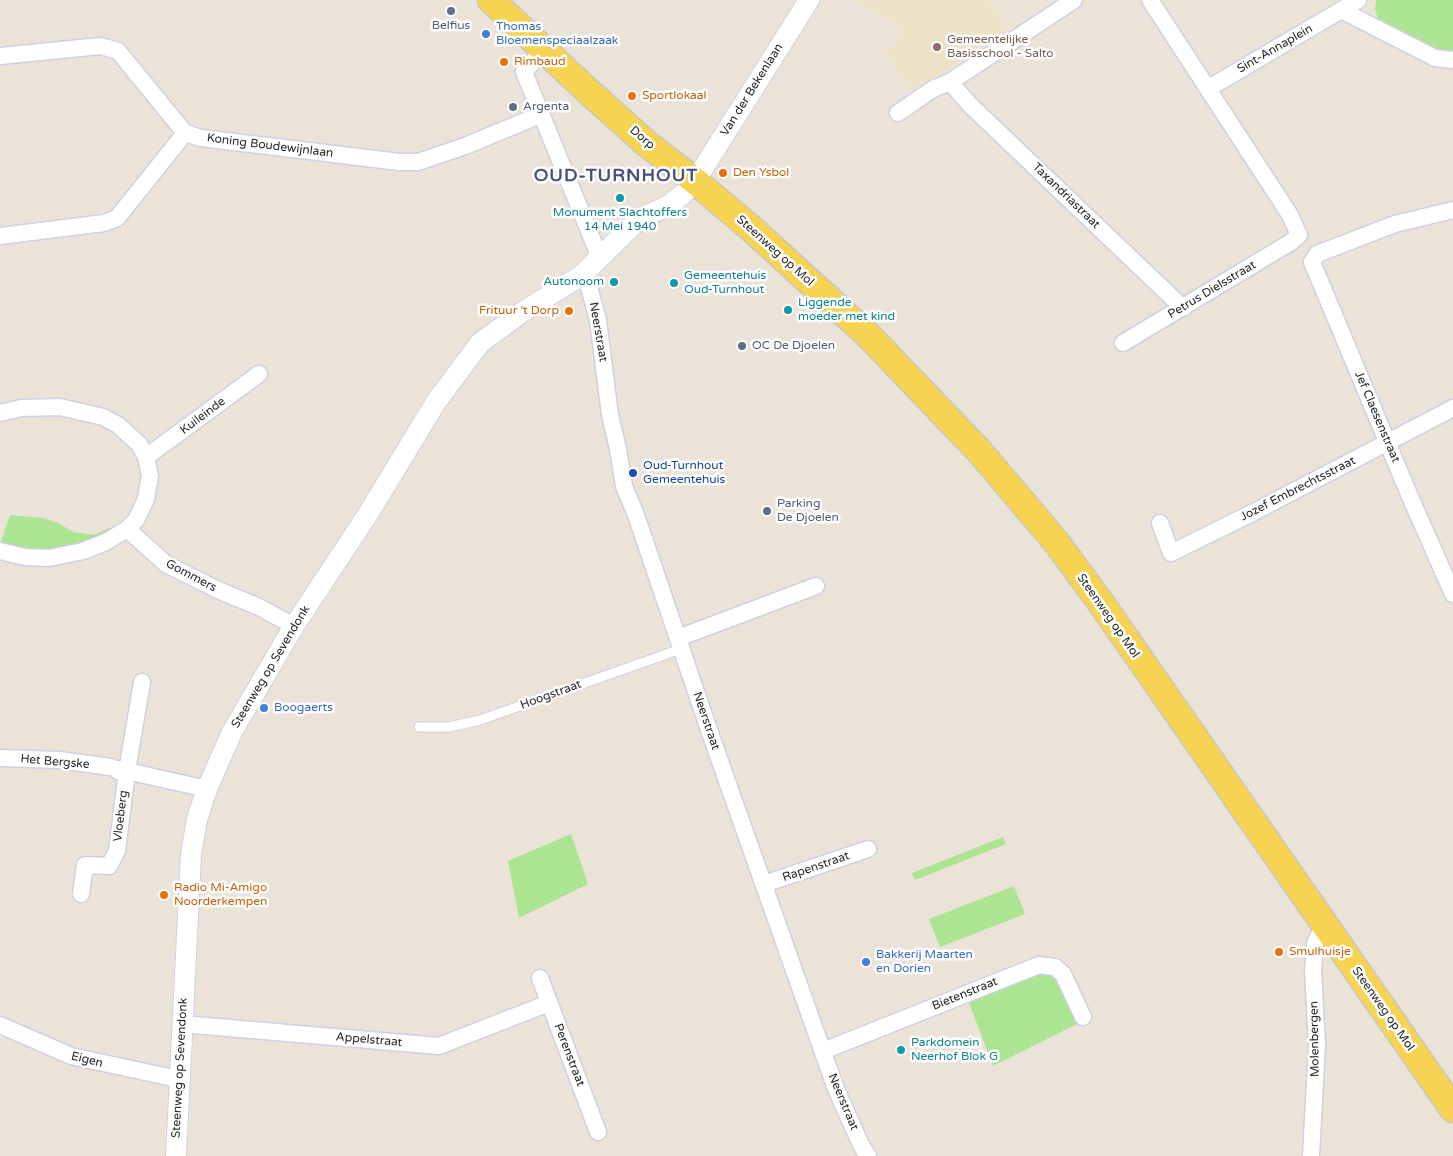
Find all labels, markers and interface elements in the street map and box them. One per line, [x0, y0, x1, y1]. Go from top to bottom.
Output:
marker: Belfius [445, 5, 457, 17]
place label: Belfius [432, 19, 470, 33]
place label: Thomas Bloemenspeciaalzaak [496, 20, 618, 48]
street label: Sint-Annaplein [1235, 22, 1315, 76]
marker: Thomas Bloemenspeciaalzaak [480, 28, 492, 40]
place label: Gemeentelijke Basisschool - Salto [947, 33, 1054, 61]
street label: Van der Bekenlaan [718, 41, 786, 139]
marker: Gemeentelijke Basisschool - Salto [931, 41, 943, 53]
place label: Rimbaud [514, 55, 566, 69]
marker: Rimbaud [498, 56, 510, 68]
place label: Sportlokaal [642, 89, 707, 103]
marker: Sportlokaal [626, 90, 638, 102]
place label: Argenta [523, 100, 569, 114]
marker: Argenta [507, 101, 519, 113]
street label: Dorp [627, 123, 657, 153]
street label: Koning Boudewijnlaan [206, 131, 334, 161]
street label: Taxandriastraat [1029, 160, 1103, 232]
district label: OUD-TURNHOUT [532, 165, 700, 187]
place label: Den Ysbol [733, 166, 789, 180]
marker: Den Ysbol [717, 167, 729, 179]
marker: Monument Slachtoffers 14 Mei 1940 [614, 192, 626, 204]
place label: Monument Slachtoffers 14 Mei 1940 [553, 206, 687, 234]
street label: Steenweg op Mol [733, 213, 817, 289]
street label: Petrus Dielsstraat [1165, 258, 1259, 322]
place label: Gemeentehuis Oud-Turnhout [684, 269, 766, 297]
place label: Autonoom [543, 275, 604, 289]
marker: Autonoom [608, 276, 620, 288]
marker: Gemeentehuis Oud-Turnhout [668, 277, 680, 289]
place label: Liggende moeder met kind [798, 296, 895, 324]
street label: Neerstraat [586, 301, 610, 363]
place label: Frituur 't Dorp [479, 304, 559, 318]
marker: Liggende moeder met kind [782, 304, 794, 316]
marker: Frituur 't Dorp [563, 305, 575, 317]
place label: OC De Djoelen [752, 339, 835, 353]
marker: OC De Djoelen [736, 340, 748, 352]
street label: Jef Claesenstraat [1351, 369, 1403, 465]
street label: Kuileinde [178, 394, 228, 438]
street label: Jozef Embrechtsstraat [1238, 454, 1358, 524]
place label: Oud-Turnhout Gemeentehuis [643, 459, 725, 487]
marker: Oud-Turnhout Gemeentehuis [627, 467, 639, 479]
place label: Parking De Djoelen [777, 497, 839, 525]
marker: Parking De Djoelen [761, 505, 773, 517]
street label: Gommers [163, 557, 219, 595]
street label: Steenweg op Mol [1074, 571, 1142, 661]
street label: Steenweg op Sevendonk [229, 603, 313, 731]
street label: Hoogstraat [519, 677, 583, 713]
street label: Neerstraat [689, 690, 723, 752]
place label: Boogaerts [274, 701, 333, 715]
marker: Boogaerts [258, 702, 270, 714]
street label: Het Bergske [20, 752, 90, 772]
street label: Vloeberg [111, 789, 131, 843]
street label: Rapenstraat [781, 849, 851, 885]
place label: Radio Mi-Amigo Noorderkempen [174, 881, 267, 909]
marker: Radio Mi-Amigo Noorderkempen [158, 889, 170, 901]
place label: Smulhuisje [1289, 945, 1351, 959]
marker: Smulhuisje [1273, 946, 1285, 958]
place label: Bakkerij Maarten en Dorien [876, 948, 973, 976]
marker: Bakkerij Maarten en Dorien [860, 956, 872, 968]
street label: Steenweg op Mol [1349, 964, 1417, 1054]
street label: Bietenstraat [930, 974, 1000, 1014]
street label: Steenweg op Sevendonk [169, 997, 191, 1139]
street label: Molenbergen [1307, 1001, 1323, 1077]
street label: Perenstraat [550, 1022, 588, 1088]
street label: Appelstraat [335, 1030, 403, 1050]
place label: Parkdomein Neerhof Blok G [911, 1036, 998, 1064]
marker: Parkdomein Neerhof Blok G [895, 1044, 907, 1056]
street label: Eigen [70, 1049, 104, 1071]
street label: Neerstraat [825, 1071, 861, 1133]

